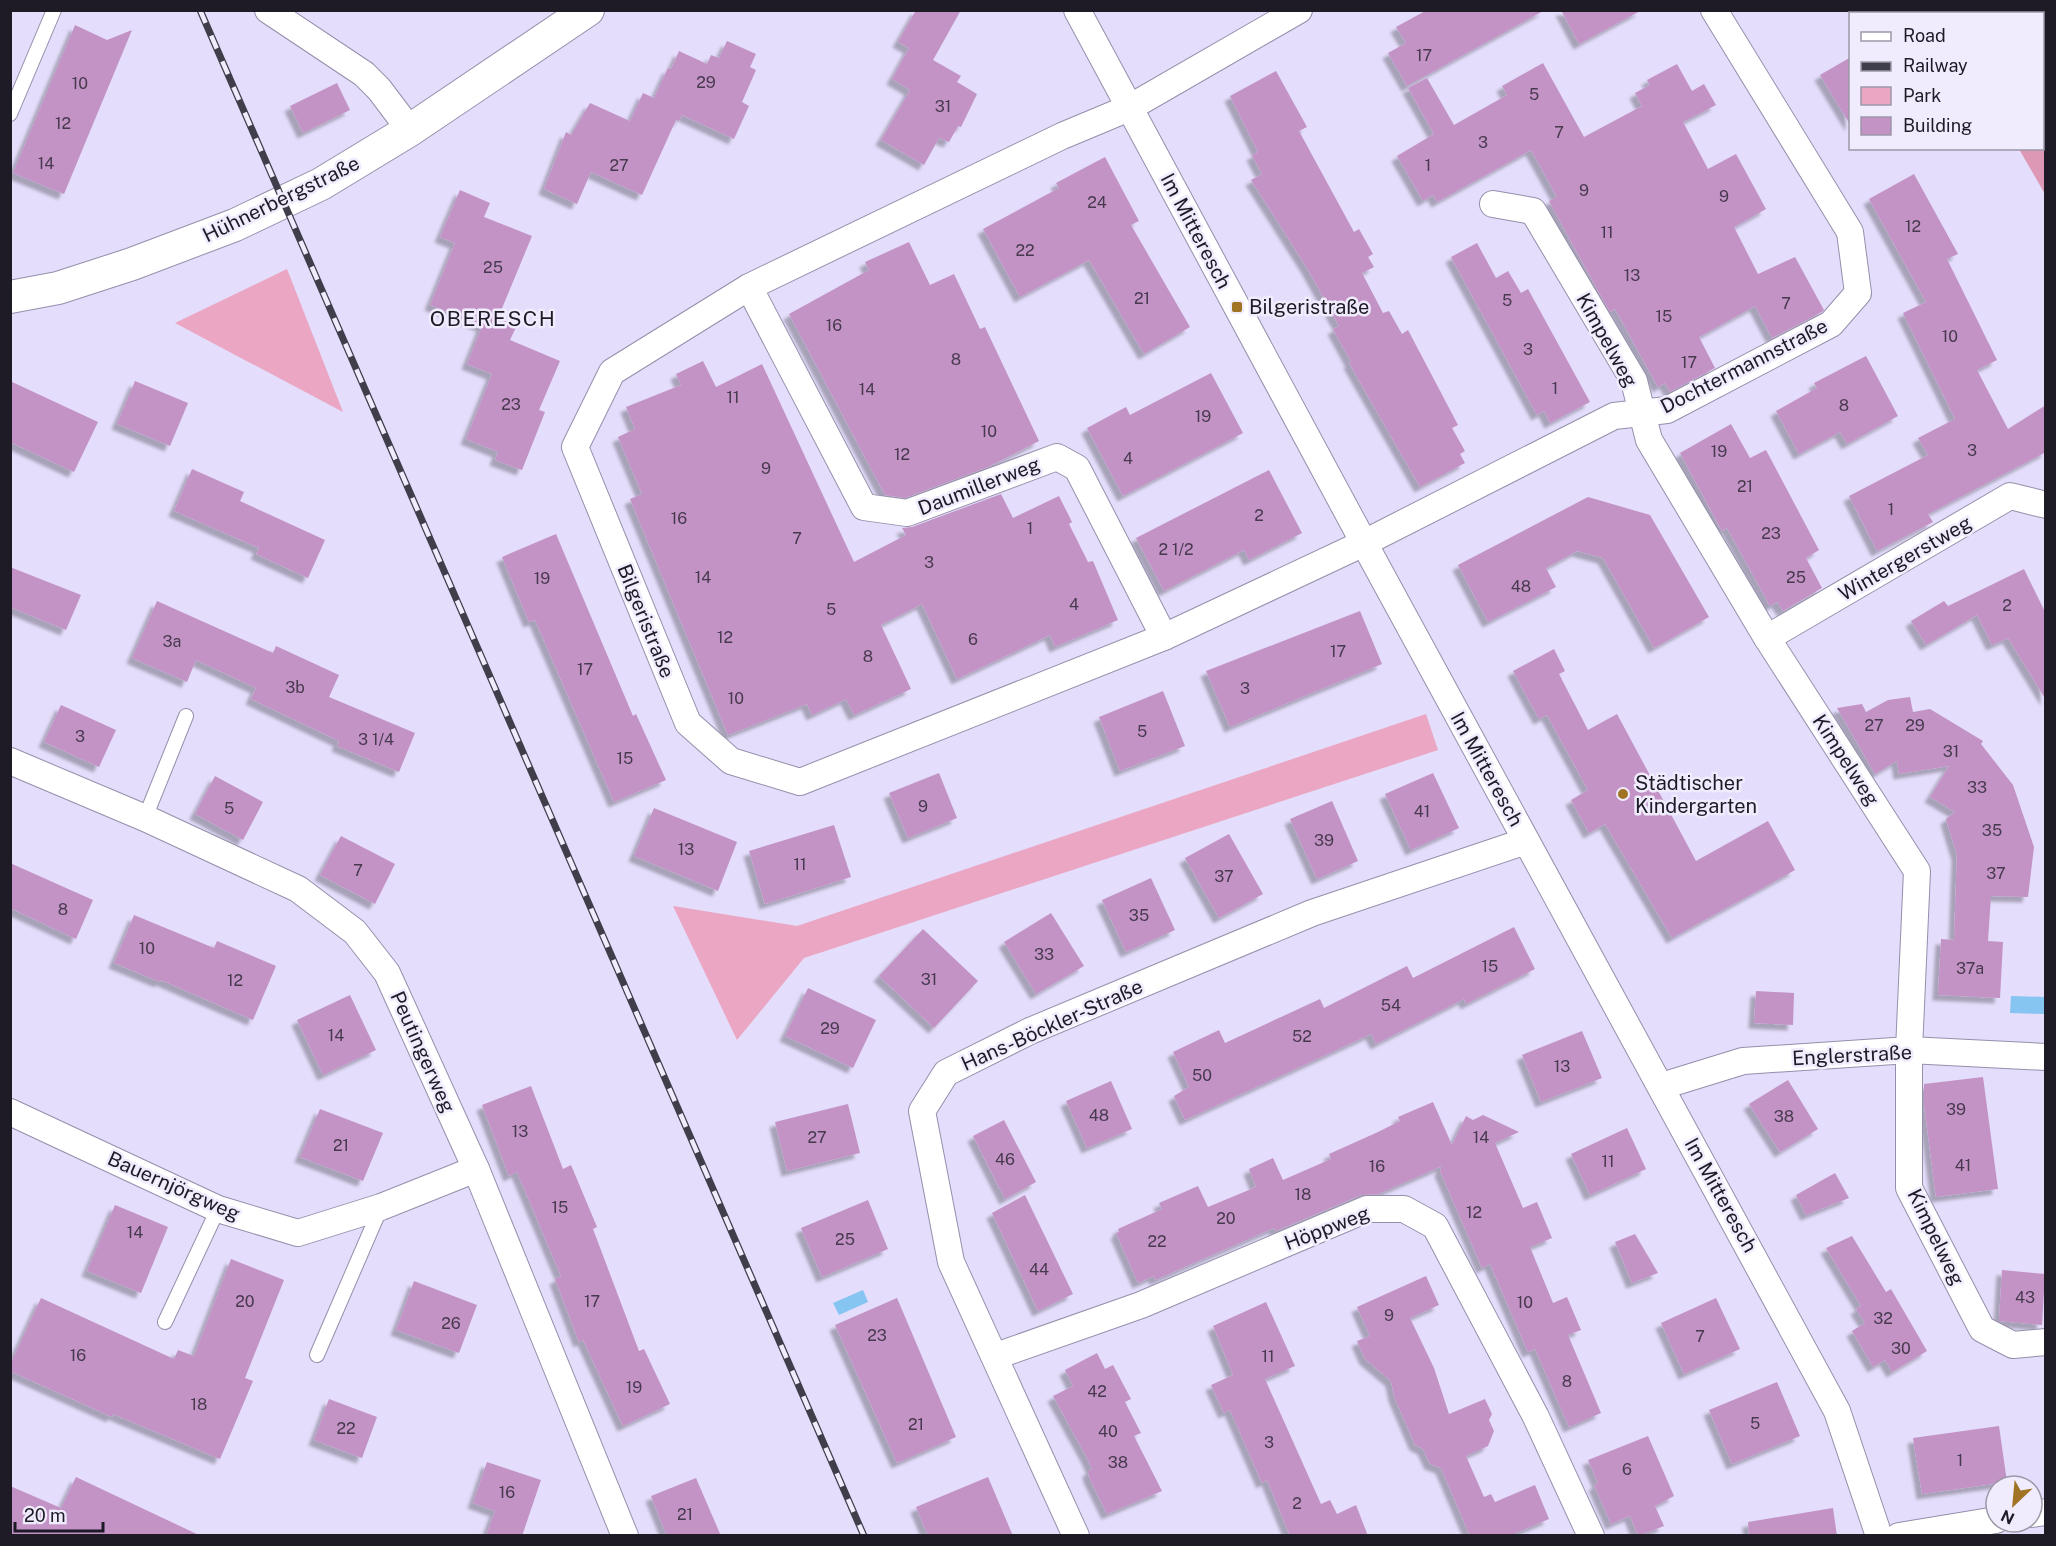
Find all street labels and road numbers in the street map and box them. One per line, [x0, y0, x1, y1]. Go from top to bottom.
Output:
street label: Hühnerbergstraße [199, 151, 363, 247]
street label: Im Mitteresch [1155, 169, 1237, 293]
street label: Kimpelweg [1571, 289, 1643, 391]
street label: Dochtermannstraße [1656, 313, 1832, 419]
street label: Daumillerweg [915, 452, 1043, 520]
street label: Wintergerstweg [1834, 510, 1976, 606]
street label: Bilgeristraße [612, 561, 680, 681]
street label: Im Mitteresch [1446, 707, 1528, 831]
street label: Kimpelweg [1808, 710, 1884, 810]
street label: Hans-Böckler-Straße [958, 974, 1146, 1076]
street label: Peutingerweg [385, 988, 461, 1116]
street label: Englerstraße [1791, 1040, 1913, 1070]
street label: Im Mitteresch [1680, 1133, 1762, 1257]
street label: Bauernjörgweg [104, 1146, 244, 1226]
street label: Kimpelweg [1902, 1185, 1970, 1289]
street label: Höppweg [1281, 1201, 1373, 1255]

